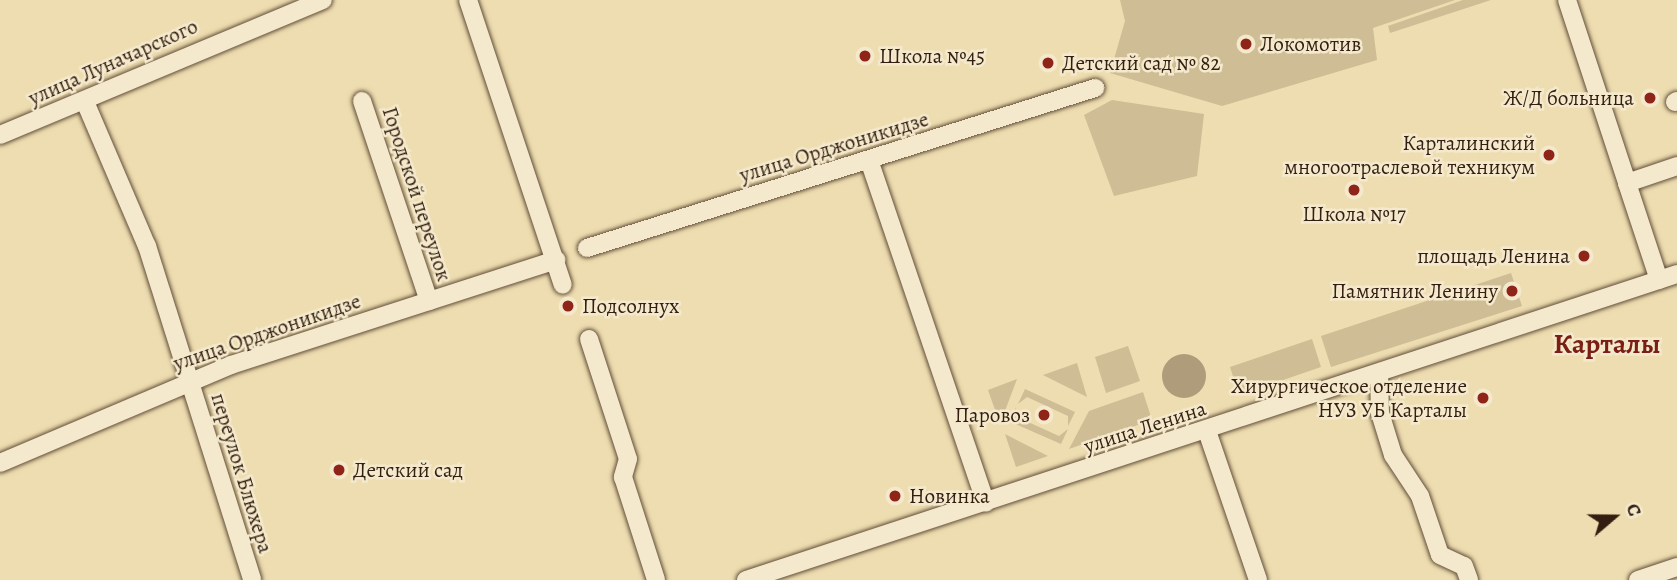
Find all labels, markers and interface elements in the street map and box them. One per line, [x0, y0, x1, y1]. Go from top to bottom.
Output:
street label: улица Луначарского [24, 13, 202, 111]
place label: Локомотив [1260, 31, 1361, 57]
marker: Локомотив [1238, 36, 1254, 52]
place label: Школа №45 [879, 43, 985, 69]
marker: Школа №45 [857, 48, 873, 64]
place label: Детский сад № 82 [1062, 50, 1220, 76]
marker: Детский сад № 82 [1040, 55, 1056, 71]
place label: Ж/Д больница [1503, 85, 1634, 111]
marker: Ж/Д больница [1640, 88, 1660, 108]
street label: Городской переулок [377, 104, 457, 284]
street label: улица Орджоникидзе [736, 106, 932, 188]
place label: Карталинский многоотраслевой техникум [1284, 130, 1535, 180]
marker: Карталинский многоотраслевой техникум [1541, 147, 1557, 163]
marker: Школа №17 [1346, 182, 1362, 198]
place label: Школа №17 [1302, 201, 1406, 227]
place label: площадь Ленина [1417, 243, 1570, 269]
marker: площадь Ленина [1576, 248, 1592, 264]
place label: Памятник Ленину [1332, 278, 1498, 304]
marker: Памятник Ленину [1504, 283, 1520, 299]
street label: улица Орджоникидзе [170, 288, 364, 376]
place label: Подсолнух [582, 293, 679, 319]
marker: Подсолнух [560, 298, 576, 314]
district label: Карталы [1554, 327, 1660, 361]
place label: Хирургическое отделение НУЗ УБ Карталы [1231, 373, 1467, 423]
marker: Хирургическое отделение НУЗ УБ Карталы [1473, 388, 1493, 408]
street label: переулок Блюхера [206, 390, 278, 556]
street label: улица Ленина [1081, 395, 1209, 459]
place label: Паровоз [955, 402, 1030, 428]
marker: Паровоз [1036, 407, 1052, 423]
place label: Детский сад [353, 457, 463, 483]
marker: Детский сад [331, 462, 347, 478]
north arrow [1579, 482, 1649, 552]
place label: Новинка [909, 483, 990, 509]
marker: Новинка [887, 488, 903, 504]
text: С [1620, 500, 1648, 520]

